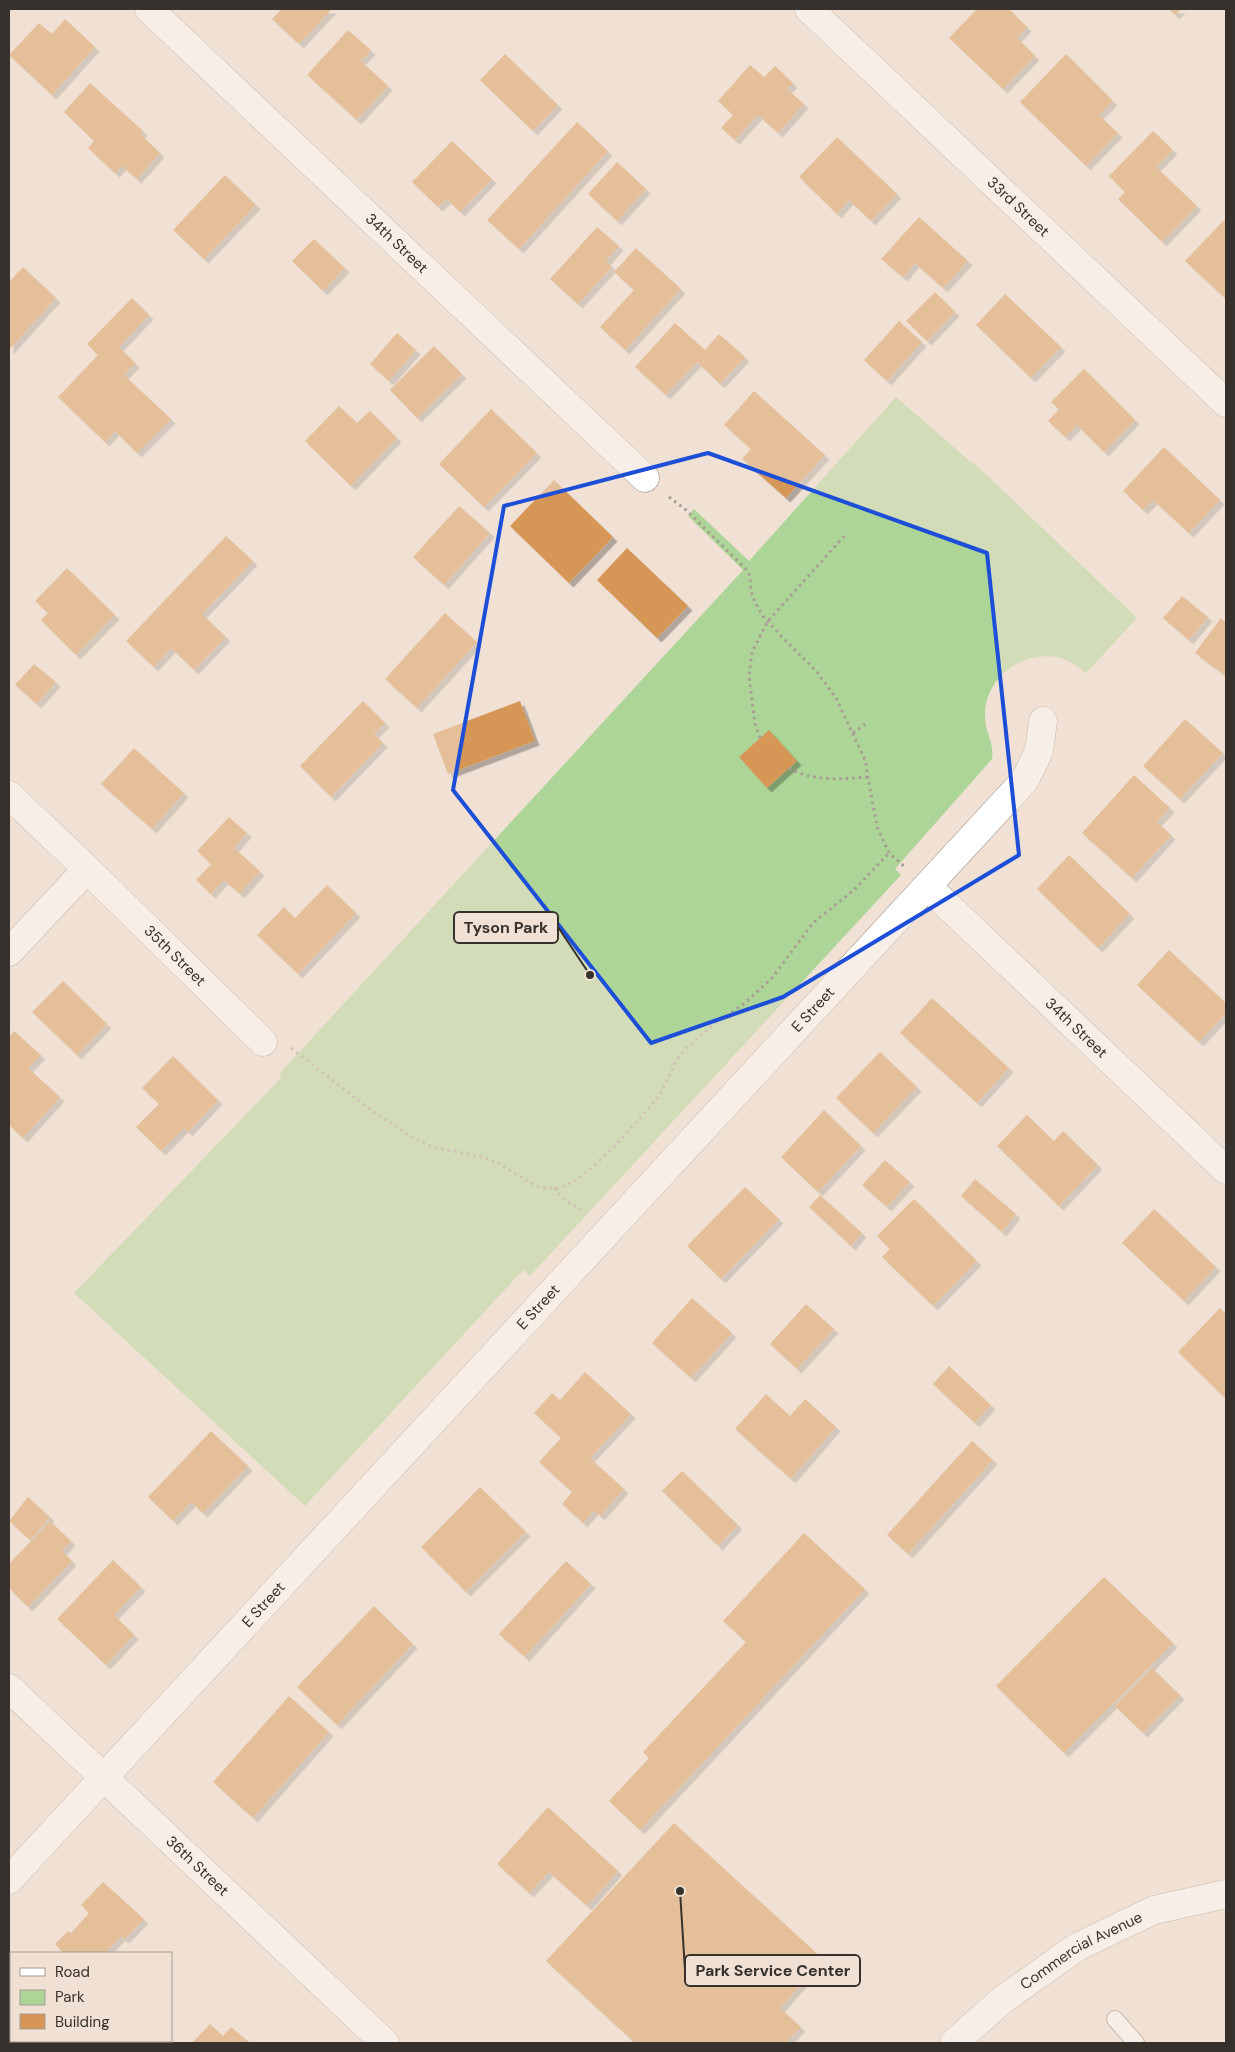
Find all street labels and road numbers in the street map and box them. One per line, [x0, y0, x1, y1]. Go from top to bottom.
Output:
street label: 33rd Street [983, 172, 1054, 241]
street label: 34th Street [361, 209, 432, 278]
street label: 35th Street [140, 921, 210, 990]
street label: E Street [787, 982, 839, 1036]
street label: 34th Street [1041, 993, 1112, 1062]
street label: E Street [512, 1280, 564, 1334]
street label: E Street [237, 1577, 290, 1632]
street label: 36th Street [162, 1831, 233, 1900]
street label: Commercial Avenue [1016, 1907, 1146, 1994]

